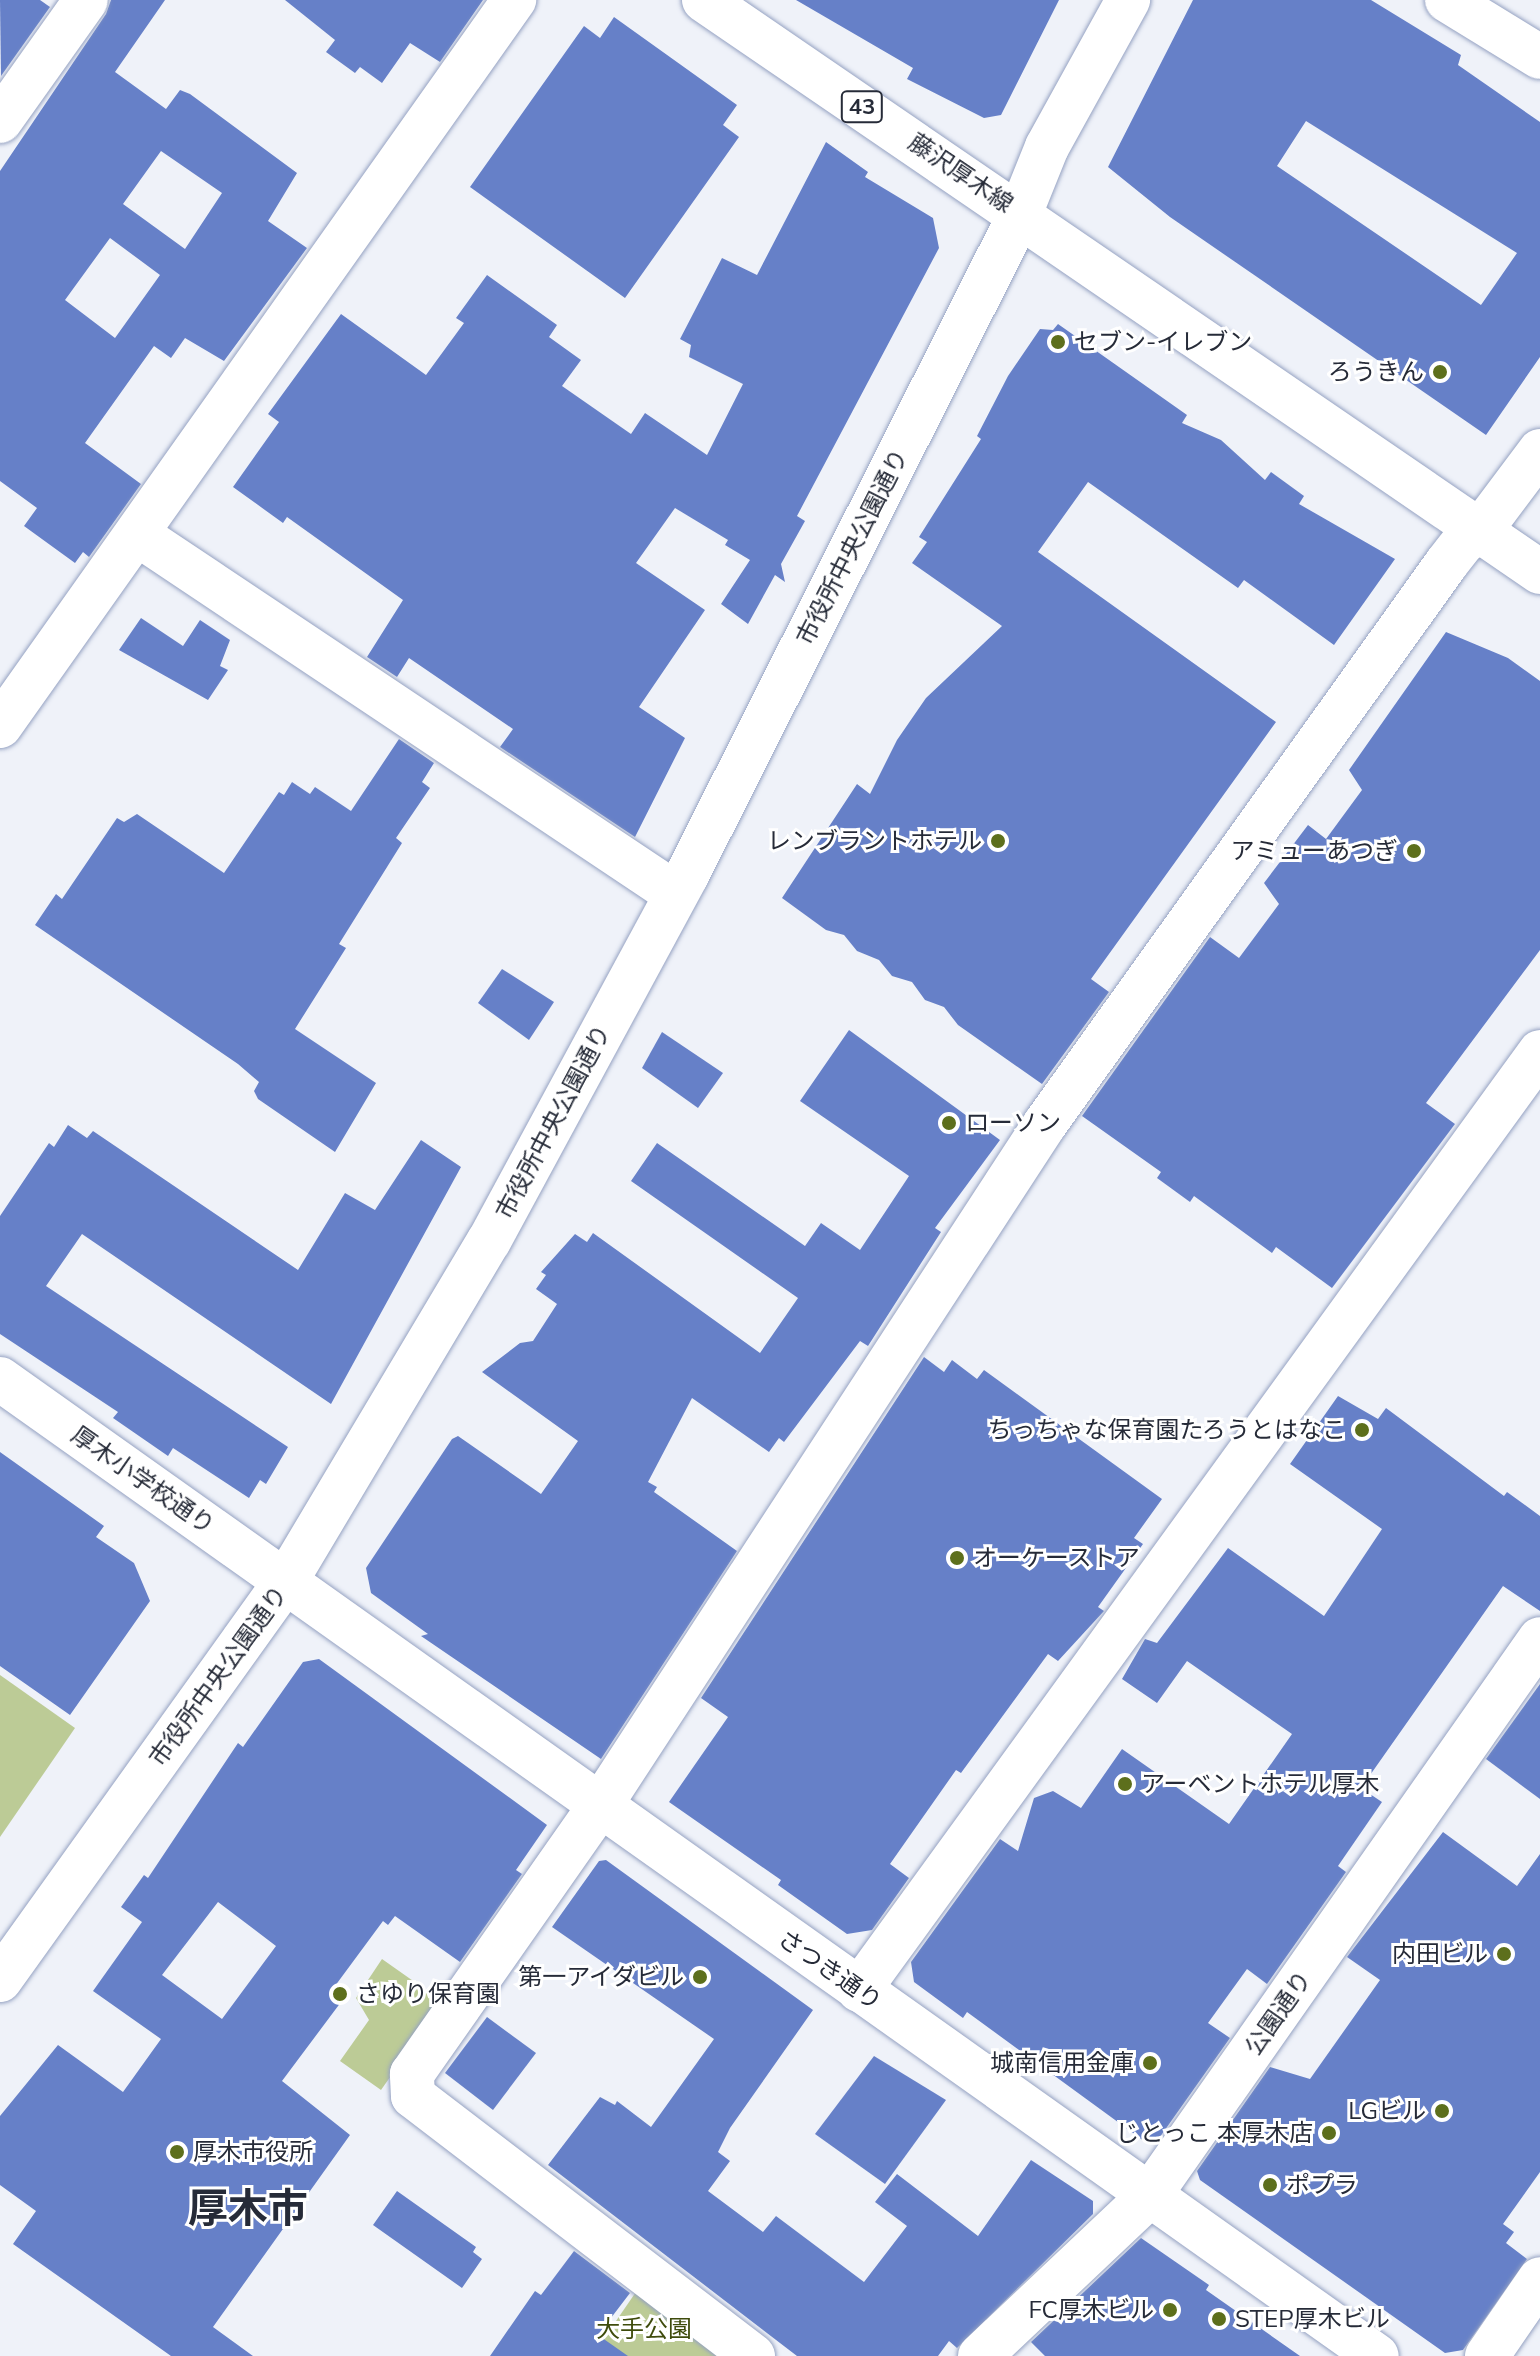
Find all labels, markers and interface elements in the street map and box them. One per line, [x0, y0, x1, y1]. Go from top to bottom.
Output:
road number: 43 [840, 89, 884, 125]
street label: 藤沢厚木線 [903, 128, 1019, 218]
place label: セブン-イレブン [1074, 328, 1252, 356]
marker: セブン-イレブン [1049, 333, 1067, 351]
place label: ろうきん [1328, 358, 1424, 386]
marker: ろうきん [1431, 363, 1449, 381]
street label: 市役所中央公園通り [790, 444, 914, 650]
place label: レンブラントホテル [766, 827, 982, 855]
marker: レンブラントホテル [989, 832, 1007, 850]
place label: アミューあつぎ [1230, 837, 1398, 865]
marker: アミューあつぎ [1405, 842, 1423, 860]
street label: 市役所中央公園通り [490, 1020, 616, 1224]
place label: ローソン [965, 1109, 1061, 1137]
marker: ローソン [940, 1114, 958, 1132]
place label: ちっちゃな保育園たろうとはなこ [986, 1416, 1346, 1444]
street label: 厚木小学校通り [66, 1420, 220, 1540]
marker: ちっちゃな保育園たろうとはなこ [1353, 1421, 1371, 1439]
place label: オーケーストア [973, 1544, 1141, 1572]
marker: オーケーストア [948, 1549, 966, 1567]
street label: 市役所中央公園通り [143, 1580, 293, 1772]
place label: アーベントホテル厚木 [1141, 1770, 1380, 1798]
marker: アーベントホテル厚木 [1116, 1775, 1134, 1793]
street label: さつき通り [773, 1924, 887, 2016]
place label: 内田ビル [1392, 1940, 1488, 1968]
marker: 内田ビル [1495, 1945, 1513, 1963]
place label: 第一アイダビル [516, 1963, 684, 1991]
street label: 公園通り [1239, 1965, 1317, 2061]
marker: 第一アイダビル [691, 1968, 709, 1986]
place label: さゆり保育園 [356, 1980, 500, 2008]
marker: さゆり保育園 [331, 1985, 349, 2003]
place label: 城南信用金庫 [990, 2049, 1134, 2077]
marker: 城南信用金庫 [1141, 2054, 1159, 2072]
place label: LGビル [1348, 2097, 1426, 2125]
marker: LGビル [1433, 2102, 1451, 2120]
place label: じとっこ 本厚木店 [1115, 2119, 1313, 2147]
marker: じとっこ 本厚木店 [1320, 2124, 1338, 2142]
place label: 厚木市役所 [193, 2138, 313, 2166]
marker: 厚木市役所 [168, 2143, 186, 2161]
place label: ポプラ [1286, 2171, 1358, 2199]
marker: ポプラ [1261, 2176, 1279, 2194]
district label: 厚木市 [188, 2183, 308, 2231]
place label: FC厚木ビル [1028, 2296, 1154, 2324]
marker: FC厚木ビル [1161, 2301, 1179, 2319]
place label: STEP厚木ビル [1235, 2305, 1390, 2333]
marker: STEP厚木ビル [1210, 2310, 1228, 2328]
park label: 大手公園 [596, 2315, 692, 2343]

